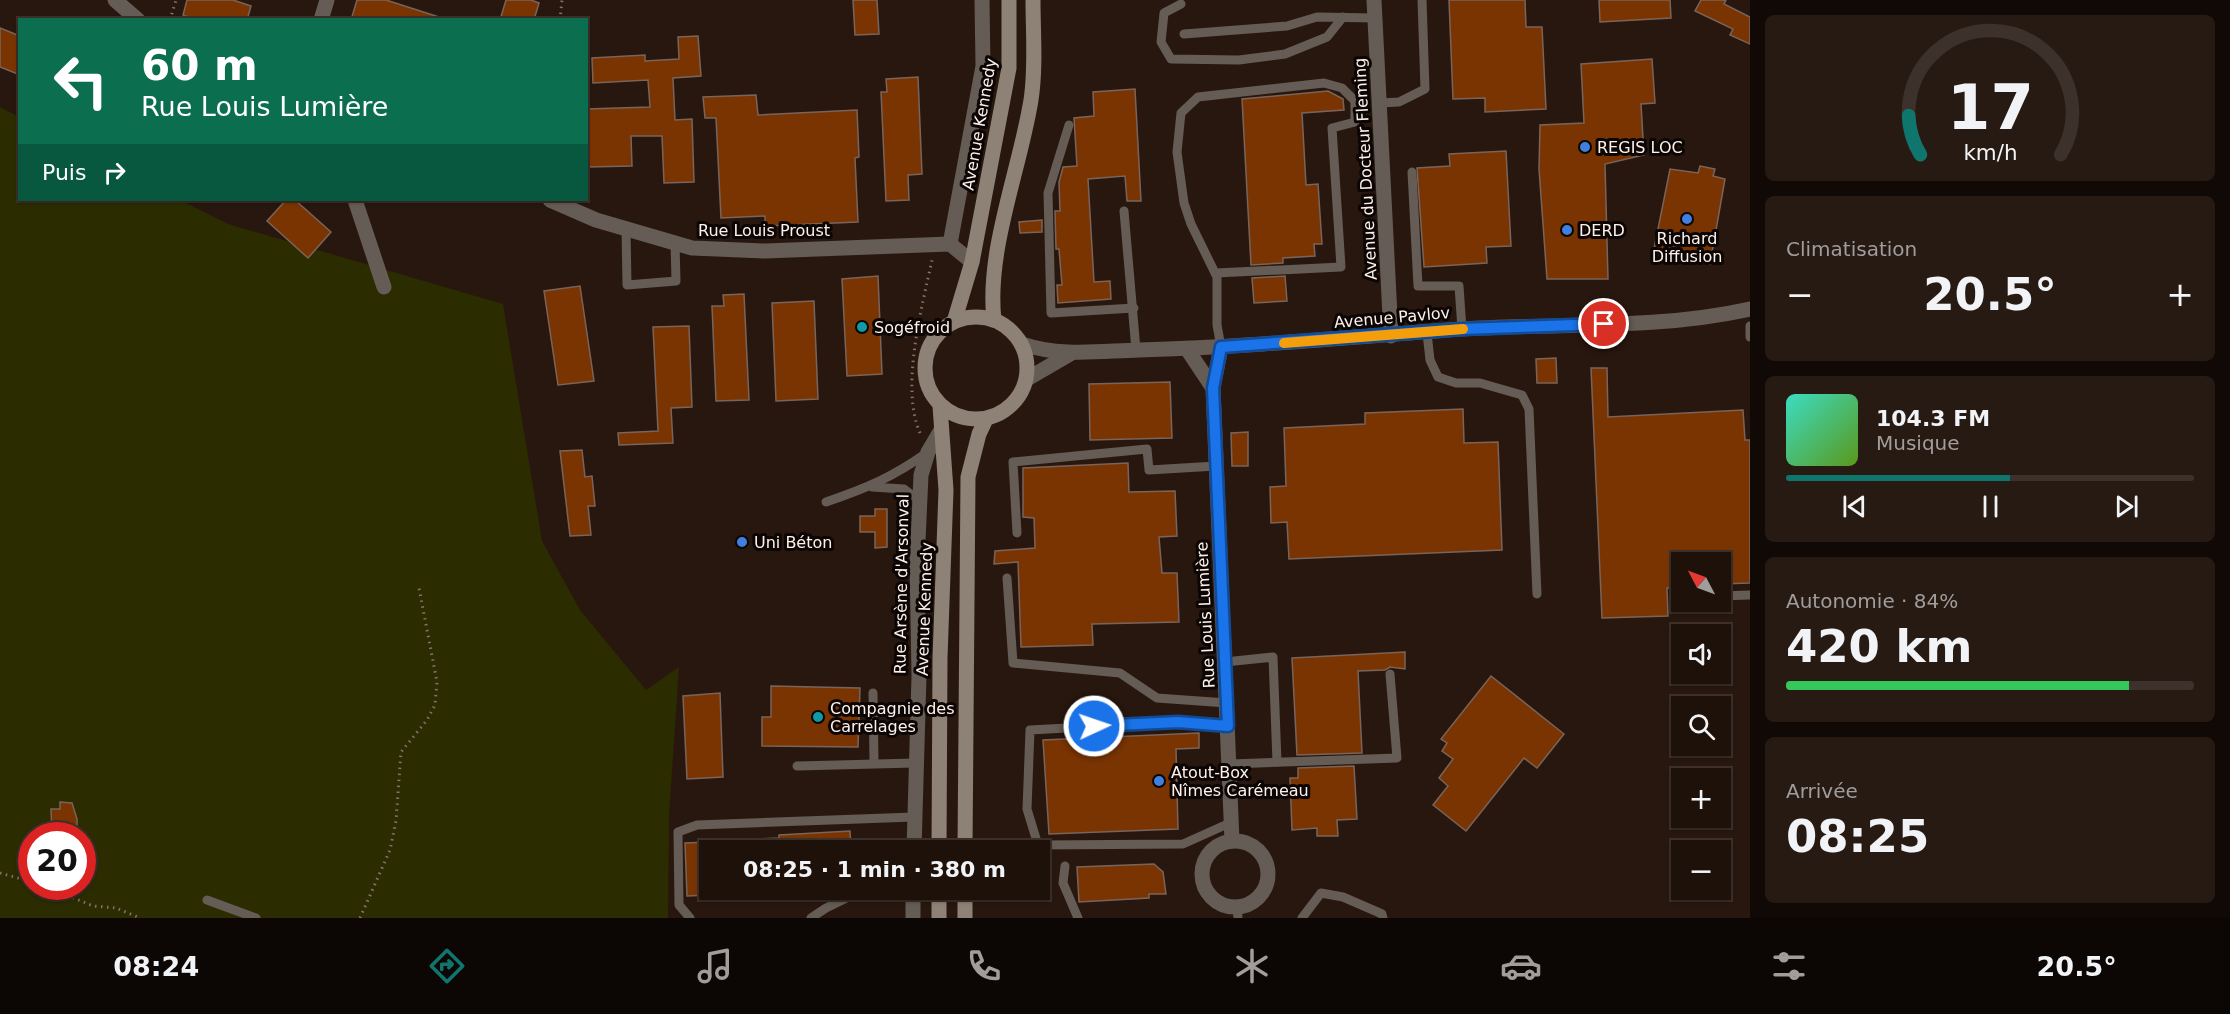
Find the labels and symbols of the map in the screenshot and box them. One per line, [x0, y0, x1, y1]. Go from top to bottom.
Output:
street label: Avenue Kennedy [959, 57, 1000, 192]
street label: Avenue du Docteur Fleming [1350, 57, 1381, 281]
place label: REGIS LOC [1597, 138, 1683, 157]
marker: REGIS LOC [1578, 140, 1592, 154]
marker: Richard Diffusion [1680, 212, 1694, 226]
street label: Rue Louis Proust [698, 221, 830, 240]
place label: DERD [1579, 221, 1625, 240]
marker: DERD [1560, 223, 1574, 237]
place label: Richard Diffusion [1652, 229, 1722, 266]
pin [1578, 298, 1629, 349]
street label: Avenue Pavlov [1333, 303, 1451, 332]
place label: Sogéfroid [874, 318, 950, 337]
marker: Sogéfroid [855, 320, 869, 334]
street label: Rue Arsène d'Arsonval [890, 494, 913, 674]
place label: Uni Béton [754, 533, 832, 552]
marker: Uni Béton [735, 535, 749, 549]
street label: Rue Louis Lumière [1192, 541, 1219, 689]
street label: Avenue Kennedy [913, 542, 936, 676]
north arrow [1671, 552, 1731, 612]
position arrow [1062, 694, 1126, 758]
place label: Compagnie des Carrelages [830, 699, 955, 736]
marker: Compagnie des Carrelages [811, 710, 825, 724]
place label: Atout-Box Nîmes Carémeau [1171, 763, 1309, 800]
marker: Atout-Box Nîmes Carémeau [1152, 774, 1166, 788]
speed limit sign: 20 [18, 822, 96, 900]

